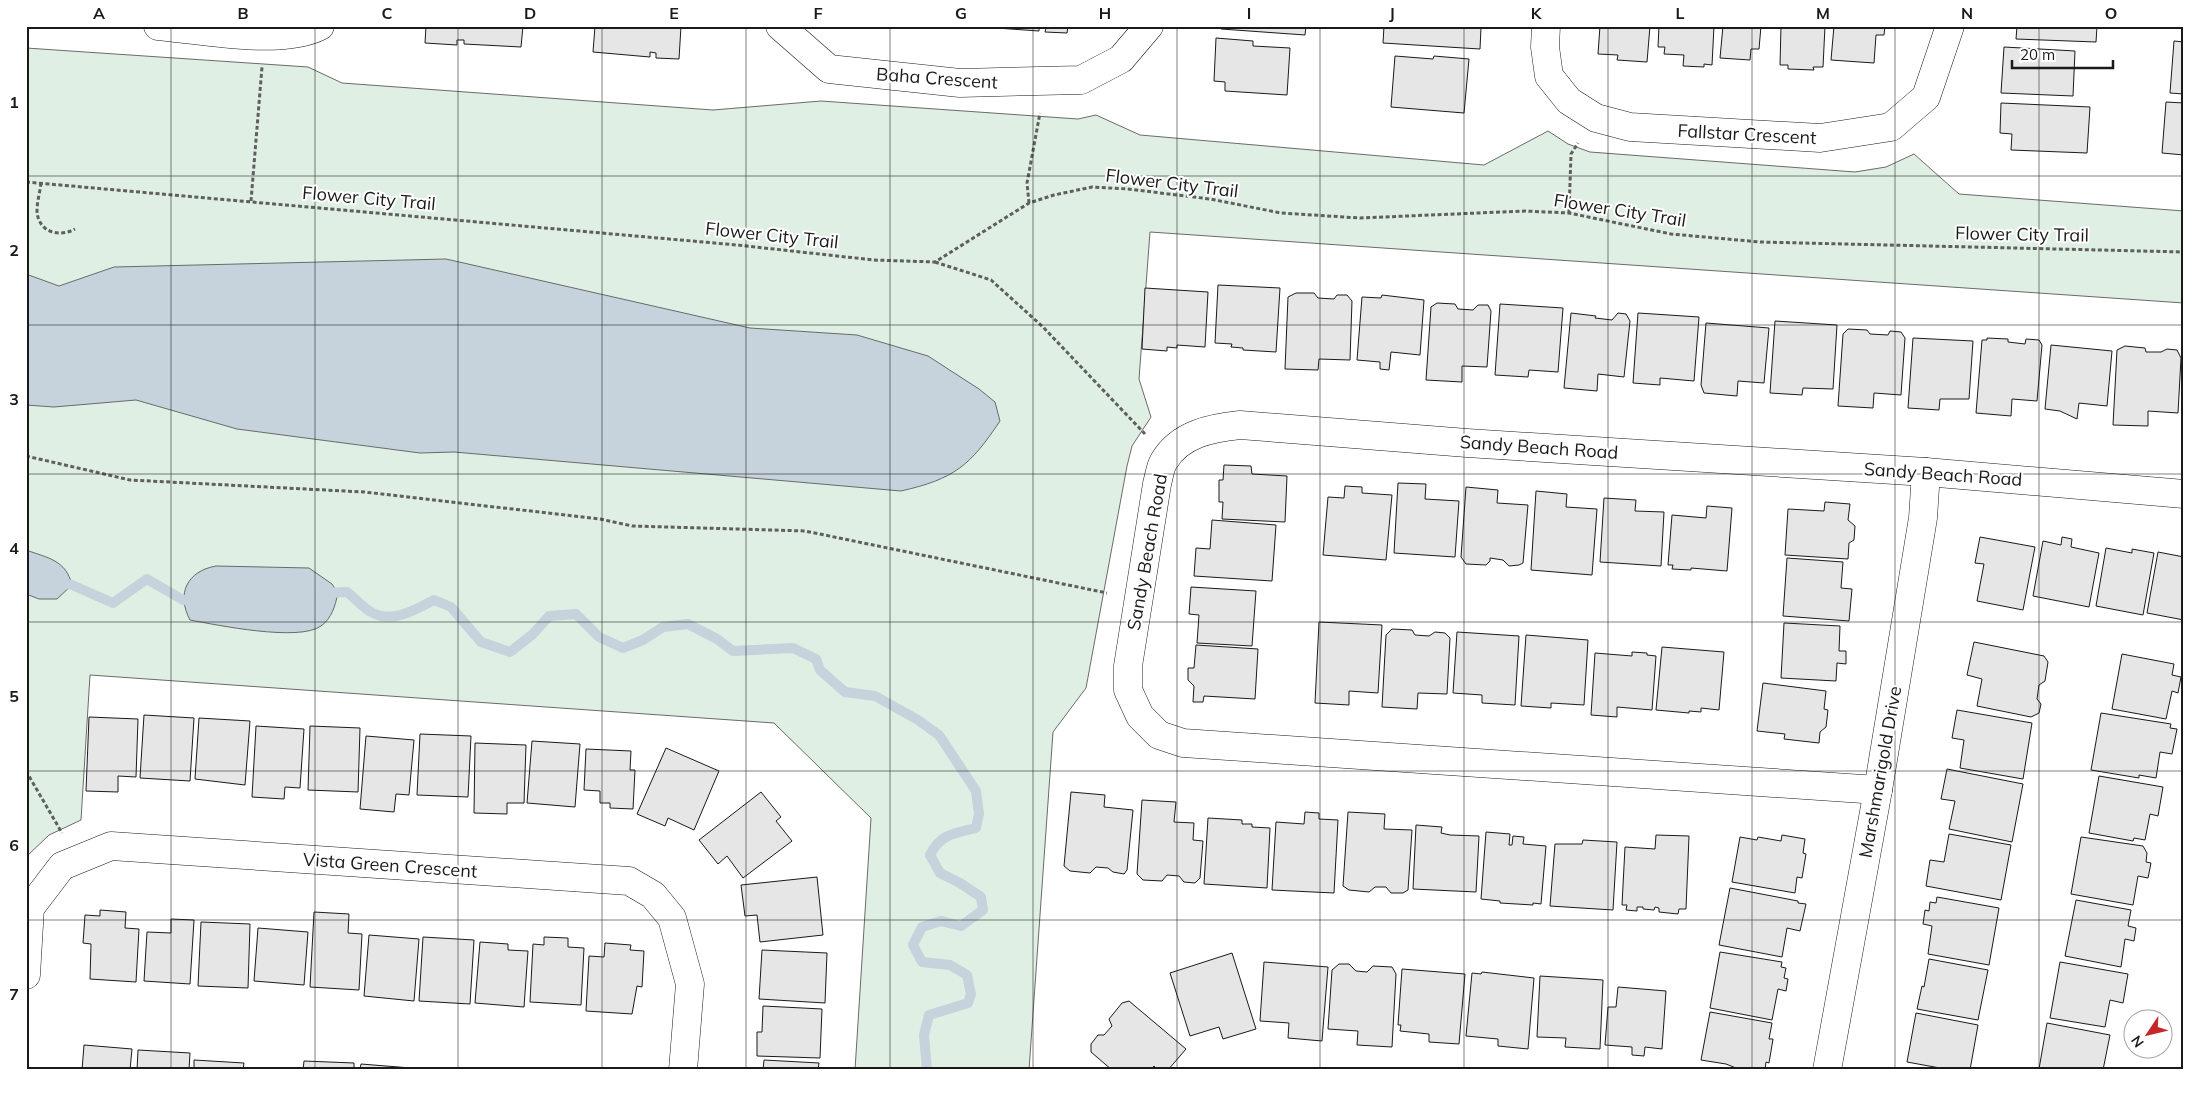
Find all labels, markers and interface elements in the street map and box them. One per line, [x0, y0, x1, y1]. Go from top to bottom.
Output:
text: A [93, 3, 105, 23]
text: B [237, 3, 249, 23]
text: C [382, 3, 393, 23]
text: D [524, 3, 536, 23]
text: E [669, 3, 679, 23]
text: F [813, 3, 823, 23]
text: G [955, 3, 967, 23]
text: H [1099, 3, 1111, 23]
text: I [1247, 3, 1251, 23]
text: J [1389, 3, 1395, 23]
text: K [1531, 3, 1543, 23]
text: L [1676, 3, 1685, 23]
text: M [1816, 3, 1830, 23]
text: N [1961, 3, 1973, 23]
text: O [2105, 3, 2117, 23]
scale bar [2012, 38, 2114, 70]
text: 20 m [2020, 45, 2055, 64]
street label: Baha Crescent [875, 62, 999, 94]
text: 1 [9, 92, 19, 112]
street label: Fallstar Crescent [1677, 119, 1817, 149]
street label: Flower City Trail [1104, 163, 1240, 203]
street label: Flower City Trail [301, 181, 437, 215]
street label: Flower City Trail [1552, 188, 1688, 232]
street label: Flower City Trail [704, 217, 840, 253]
street label: Flower City Trail [1955, 221, 2089, 247]
text: 2 [9, 240, 19, 260]
text: 3 [9, 389, 19, 409]
street label: Sandy Beach Road [1459, 430, 1619, 464]
street label: Sandy Beach Road [1863, 457, 2023, 491]
street label: Sandy Beach Road [1122, 472, 1172, 632]
text: 4 [9, 538, 19, 558]
street label: Marshmarigold Drive [1854, 684, 1906, 860]
text: 5 [9, 686, 19, 706]
text: 6 [9, 835, 19, 855]
street label: Vista Green Crescent [302, 847, 478, 883]
text: 7 [9, 984, 19, 1004]
north arrow [2122, 1008, 2172, 1058]
text: N [2127, 1032, 2148, 1051]

